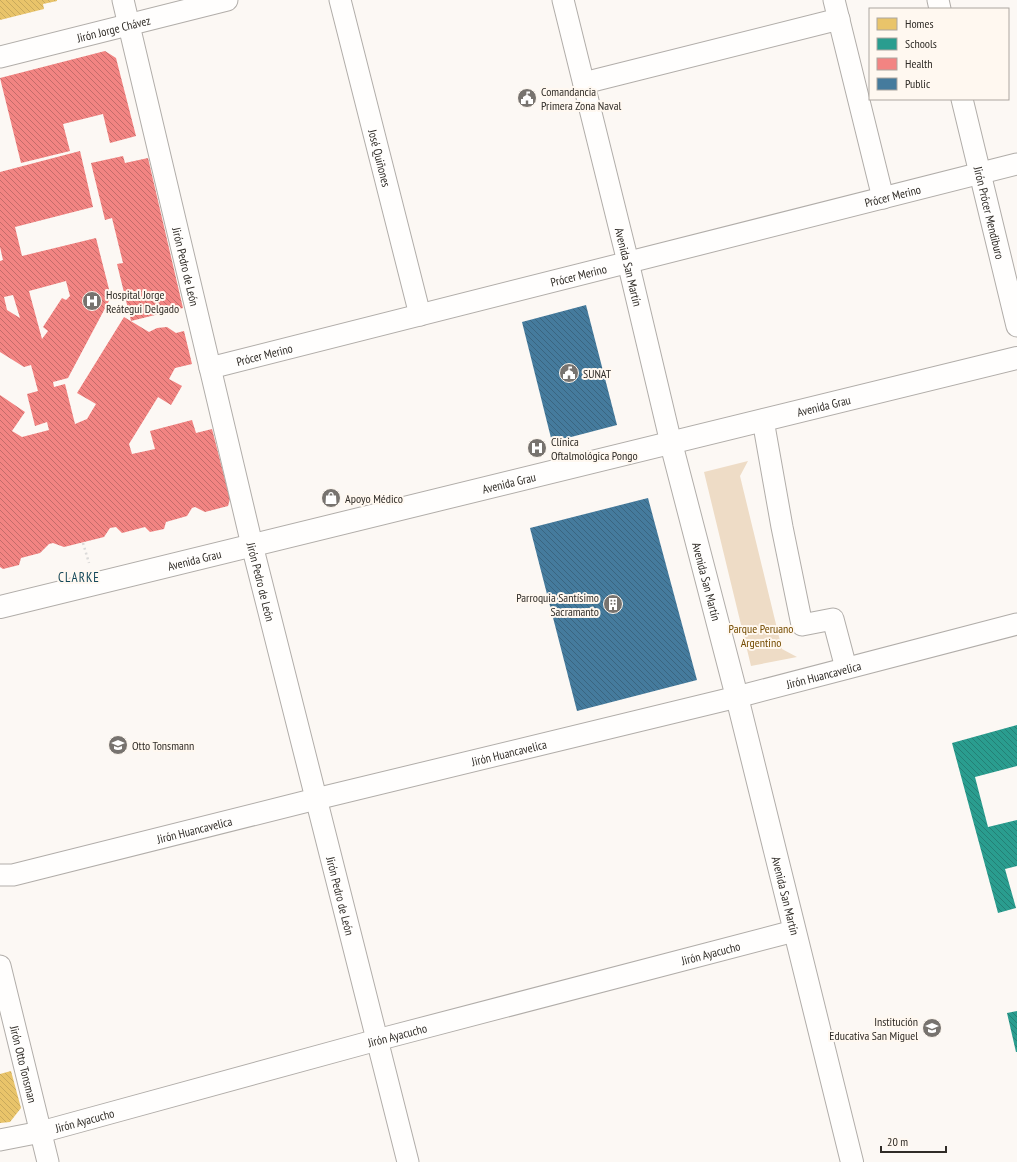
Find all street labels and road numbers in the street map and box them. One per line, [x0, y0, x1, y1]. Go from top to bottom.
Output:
street label: Jirón Jorge Chávez [74, 12, 152, 45]
street label: José Quiñones [365, 127, 395, 188]
street label: Jirón Prócer Mendiburo [971, 164, 1008, 261]
street label: Prócer Merino [863, 181, 922, 210]
street label: Jirón Pedro de León [169, 225, 203, 308]
street label: Avenida San Martín [612, 226, 646, 308]
street label: Prócer Merino [549, 261, 608, 289]
street label: Prócer Merino [235, 340, 294, 369]
street label: Avenida Grau [795, 392, 852, 419]
street label: Avenida Grau [481, 469, 537, 496]
street label: Jirón Pedro de León [244, 540, 278, 623]
street label: Avenida San Martín [690, 541, 724, 622]
street label: Avenida Grau [166, 546, 223, 573]
street label: Jirón Huancavelica [784, 657, 863, 692]
street label: Jirón Huancavelica [469, 736, 548, 769]
street label: Jirón Huancavelica [154, 813, 234, 846]
street label: Jirón Pedro de León [323, 854, 358, 937]
street label: Avenida San Martín [769, 855, 803, 936]
street label: Jirón Ayacucho [679, 938, 742, 968]
street label: Jirón Ayacucho [365, 1020, 428, 1050]
street label: Jirón Otto Tonsman [7, 1023, 41, 1104]
street label: Jirón Ayacucho [53, 1105, 116, 1136]

